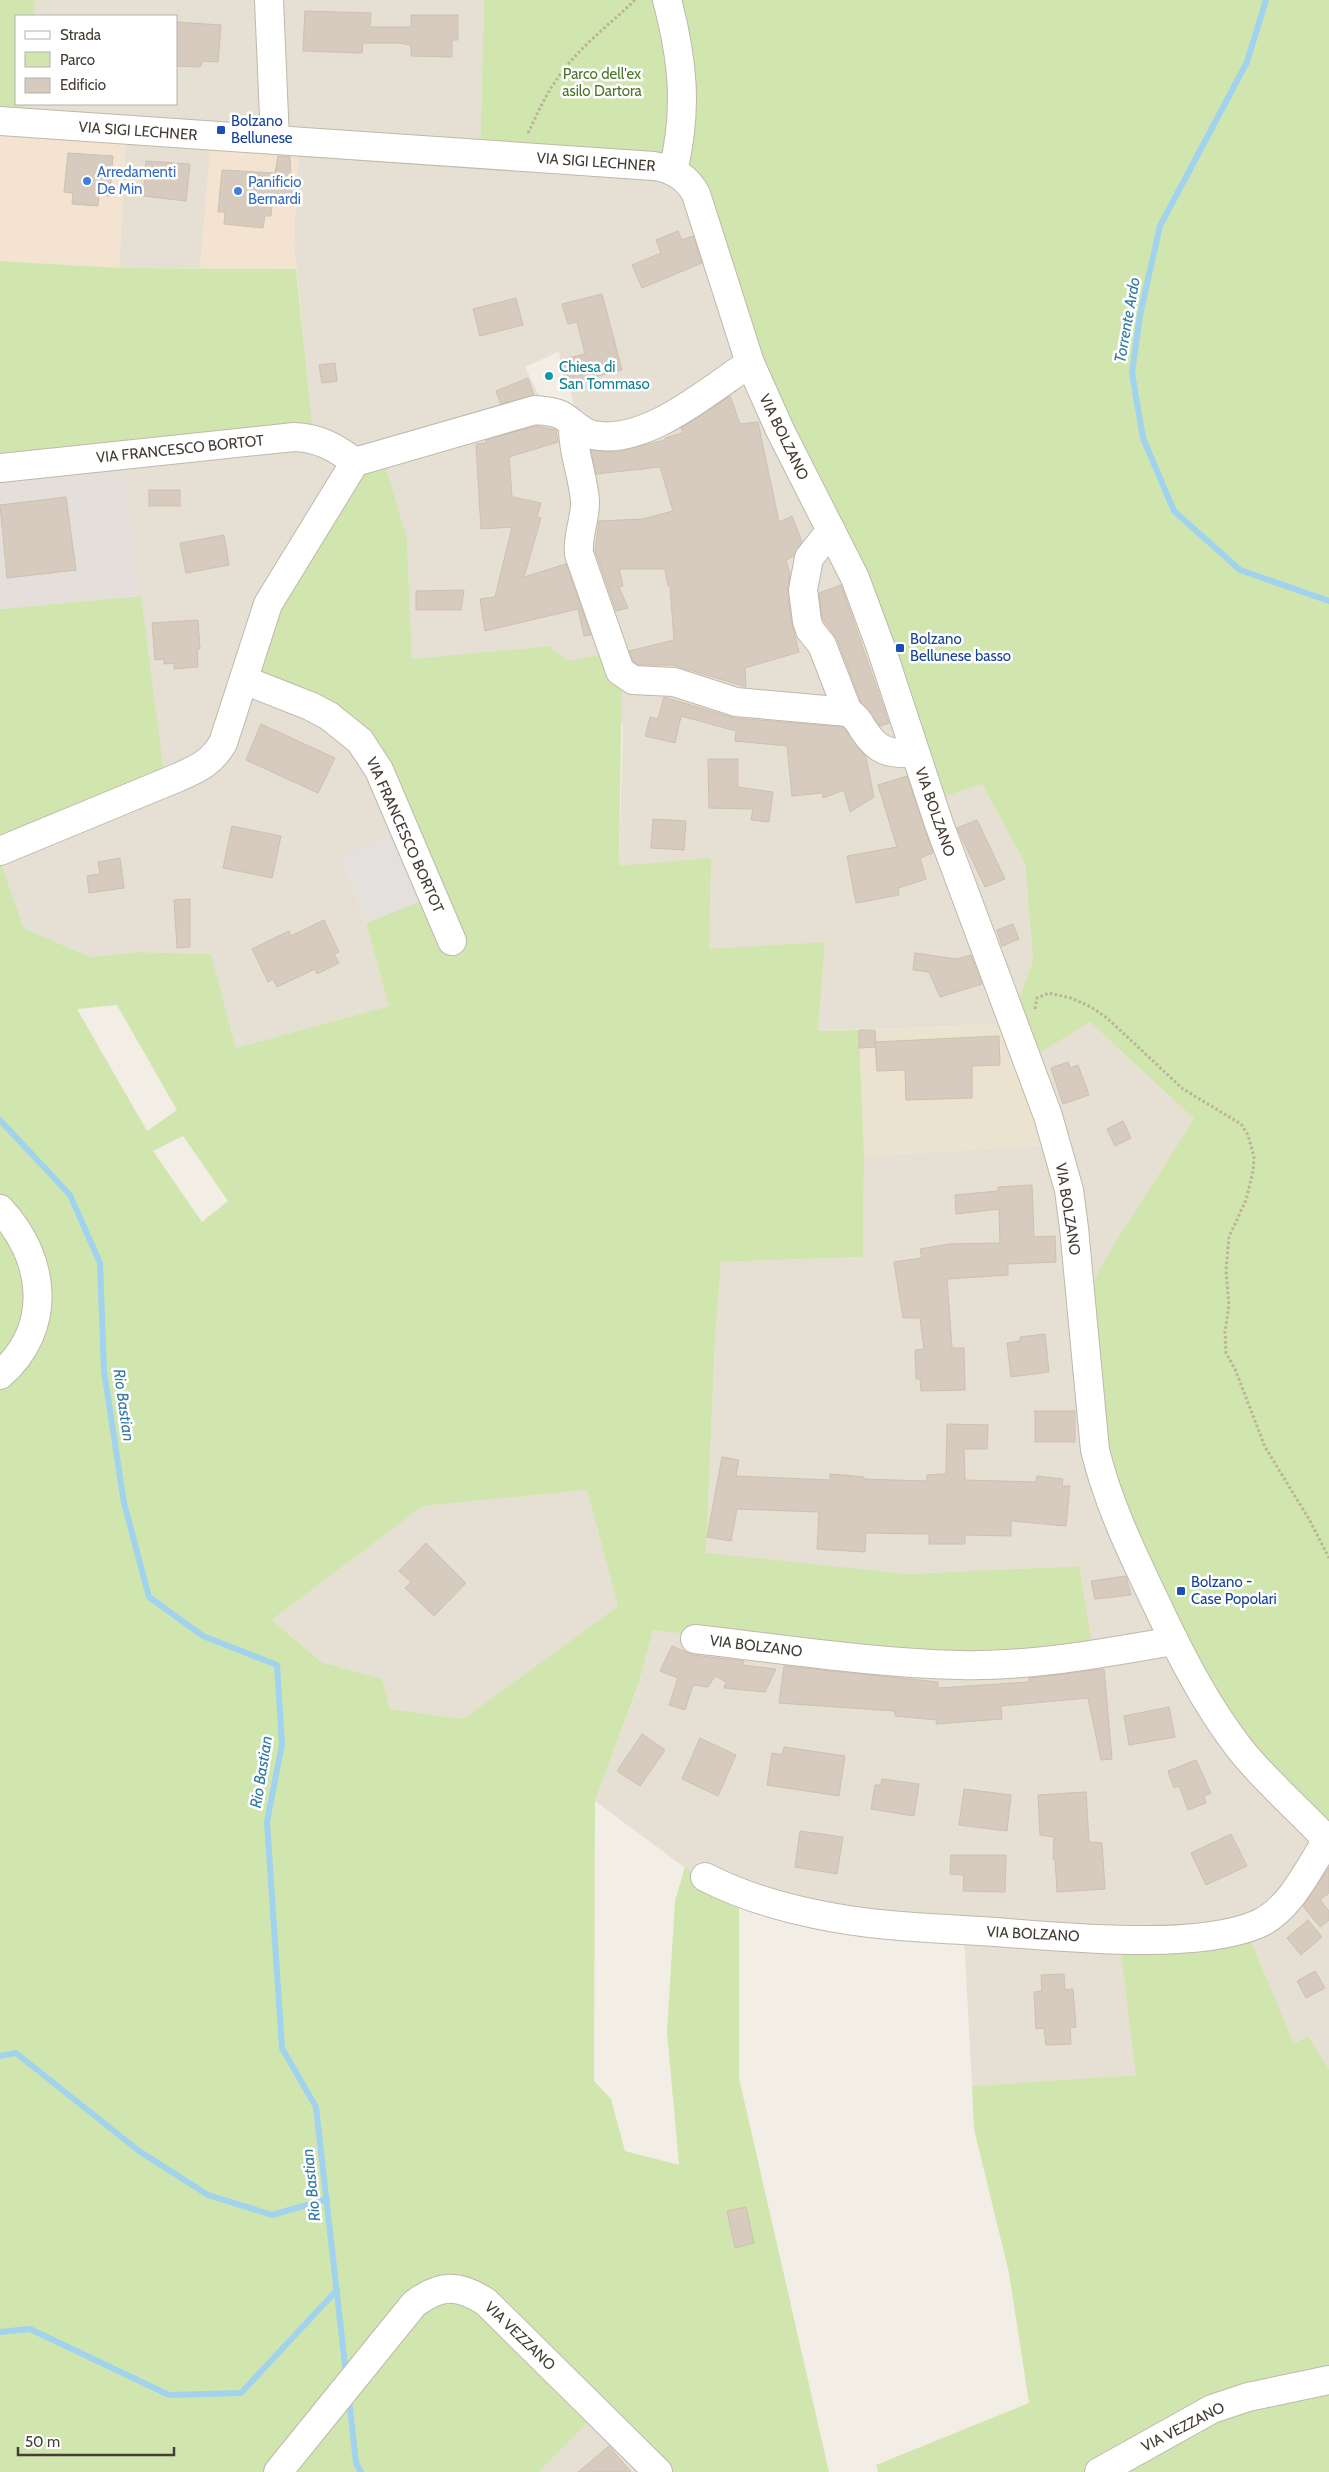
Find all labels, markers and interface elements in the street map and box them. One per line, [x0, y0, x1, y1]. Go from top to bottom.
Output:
legend [15, 15, 178, 105]
text: Strada [60, 26, 102, 44]
text: Parco [60, 51, 95, 69]
park label: Parco dell'ex asilo Dartora [562, 65, 643, 100]
text: Edificio [60, 76, 106, 94]
place label: Bolzano Bellunese [231, 112, 293, 147]
street label: VIA SIGI LECHNER [78, 118, 198, 144]
marker: Bolzano Bellunese [215, 124, 227, 136]
street label: VIA SIGI LECHNER [536, 149, 656, 175]
place label: Arredamenti De Min [97, 163, 176, 198]
place label: Panificio Bernardi [248, 173, 302, 208]
marker: Arredamenti De Min [81, 175, 93, 187]
marker: Panificio Bernardi [232, 185, 244, 197]
water label: Torrente Ardo [1110, 276, 1144, 364]
place label: Chiesa di San Tommaso [559, 358, 650, 393]
marker: Chiesa di San Tommaso [543, 370, 555, 382]
street label: VIA BOLZANO [755, 391, 813, 483]
street label: VIA FRANCESCO BORTOT [95, 431, 265, 467]
place label: Bolzano Bellunese basso [910, 630, 1011, 665]
marker: Bolzano Bellunese basso [894, 642, 906, 654]
street label: VIA FRANCESCO BORTOT [362, 754, 448, 916]
street label: VIA BOLZANO [911, 765, 959, 859]
street label: VIA BOLZANO [1052, 1162, 1084, 1256]
water label: Rio Bastian [110, 1368, 138, 1442]
place label: Bolzano - Case Popolari [1191, 1573, 1277, 1608]
marker: Bolzano - Case Popolari [1175, 1585, 1187, 1597]
street label: VIA BOLZANO [709, 1631, 803, 1661]
water label: Rio Bastian [246, 1735, 276, 1809]
street label: VIA BOLZANO [986, 1923, 1080, 1945]
water label: Rio Bastian [298, 2148, 324, 2222]
street label: VIA VEZZANO [481, 2298, 559, 2374]
street label: VIA VEZZANO [1138, 2398, 1228, 2456]
scale bar [18, 2424, 174, 2456]
text: 50 m [25, 2433, 60, 2451]

